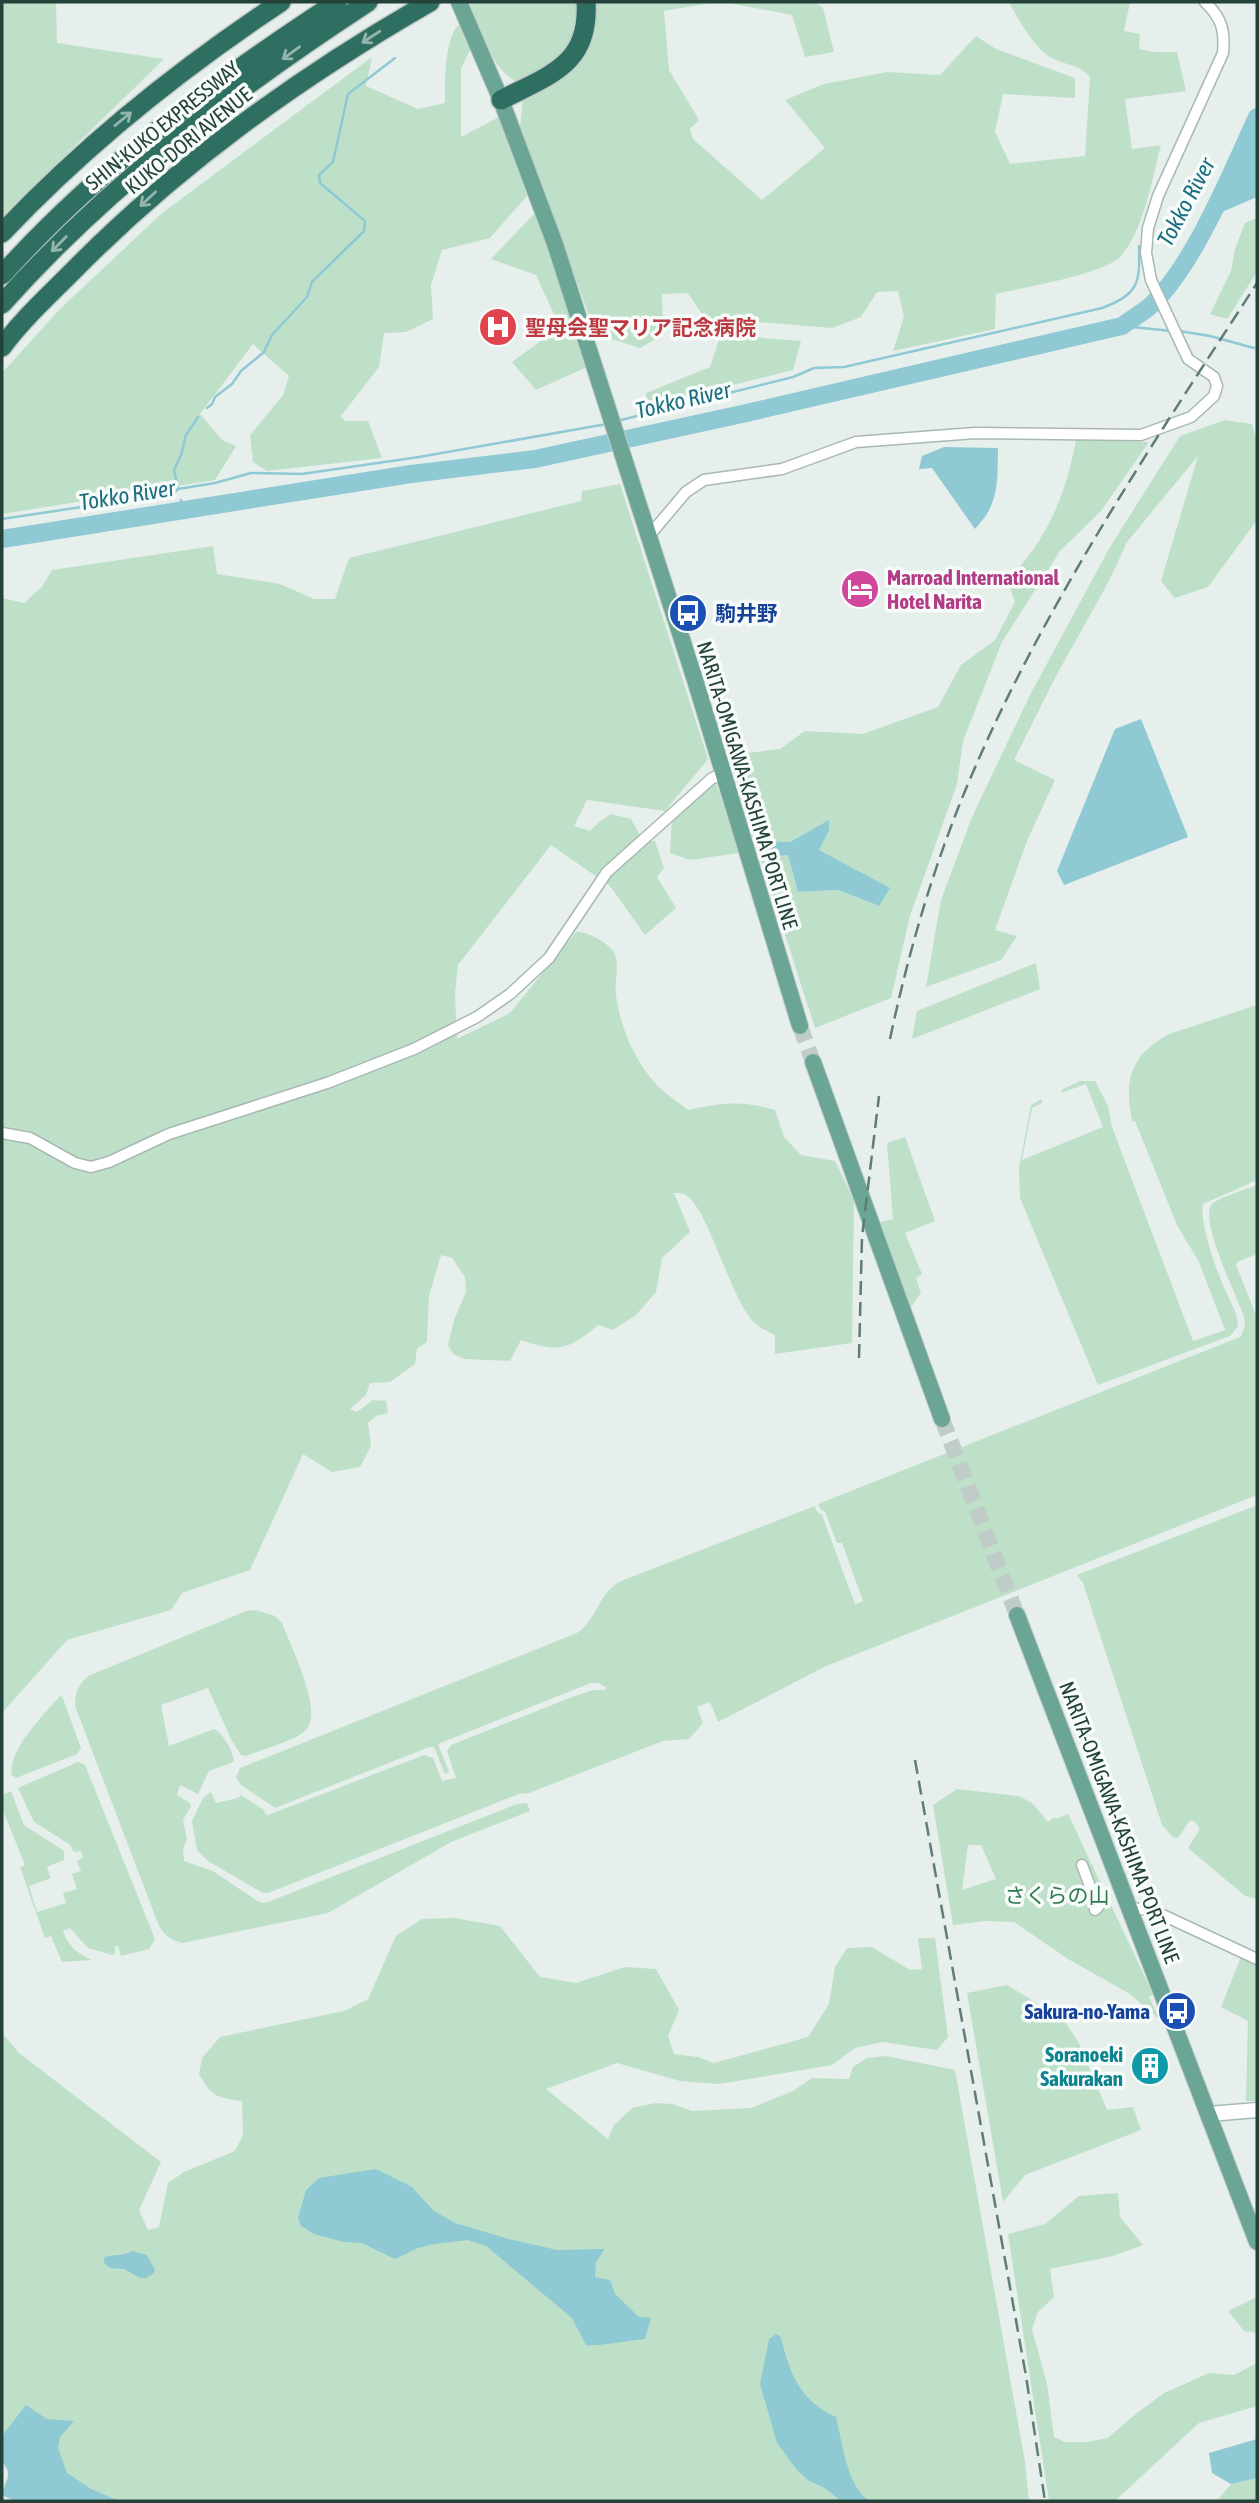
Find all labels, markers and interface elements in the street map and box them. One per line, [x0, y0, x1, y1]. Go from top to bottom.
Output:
one-way arrow [362, 30, 382, 44]
one-way arrow [282, 46, 301, 60]
street label: SHIN-KUKO EXPRESSWAY [80, 55, 244, 194]
street label: KUKO-DORI AVENUE [120, 82, 256, 198]
one-way arrow [114, 112, 132, 127]
water label: Tokko River [1152, 152, 1221, 251]
one-way arrow [140, 191, 157, 208]
one-way arrow [50, 235, 67, 252]
hospital icon: 聖母会聖マリア記念病院 [477, 306, 519, 348]
place label: 聖母会聖マリア記念病院 [525, 315, 756, 339]
water label: Tokko River [633, 376, 734, 424]
water label: Tokko River [77, 474, 178, 515]
place label: Marroad International Hotel Narita [887, 565, 1059, 613]
hotel icon: Marroad International Hotel Narita [839, 568, 881, 610]
bus stop icon: 駒井野 [667, 592, 709, 634]
place label: 駒井野 [715, 601, 778, 625]
street label: NARITA-OMIGAWA-KASHIMA PORT LINE [693, 638, 803, 932]
street label: NARITA-OMIGAWA-KASHIMA PORT LINE [1055, 1678, 1185, 1966]
park label: さくらの山 [1005, 1883, 1110, 1907]
bus stop icon: Sakura-no-Yama [1156, 1990, 1198, 2032]
place label: Sakura-no-Yama [1024, 1999, 1150, 2023]
place label: Soranoeki Sakurakan [1040, 2042, 1123, 2090]
building icon: Soranoeki Sakurakan [1129, 2045, 1171, 2087]

